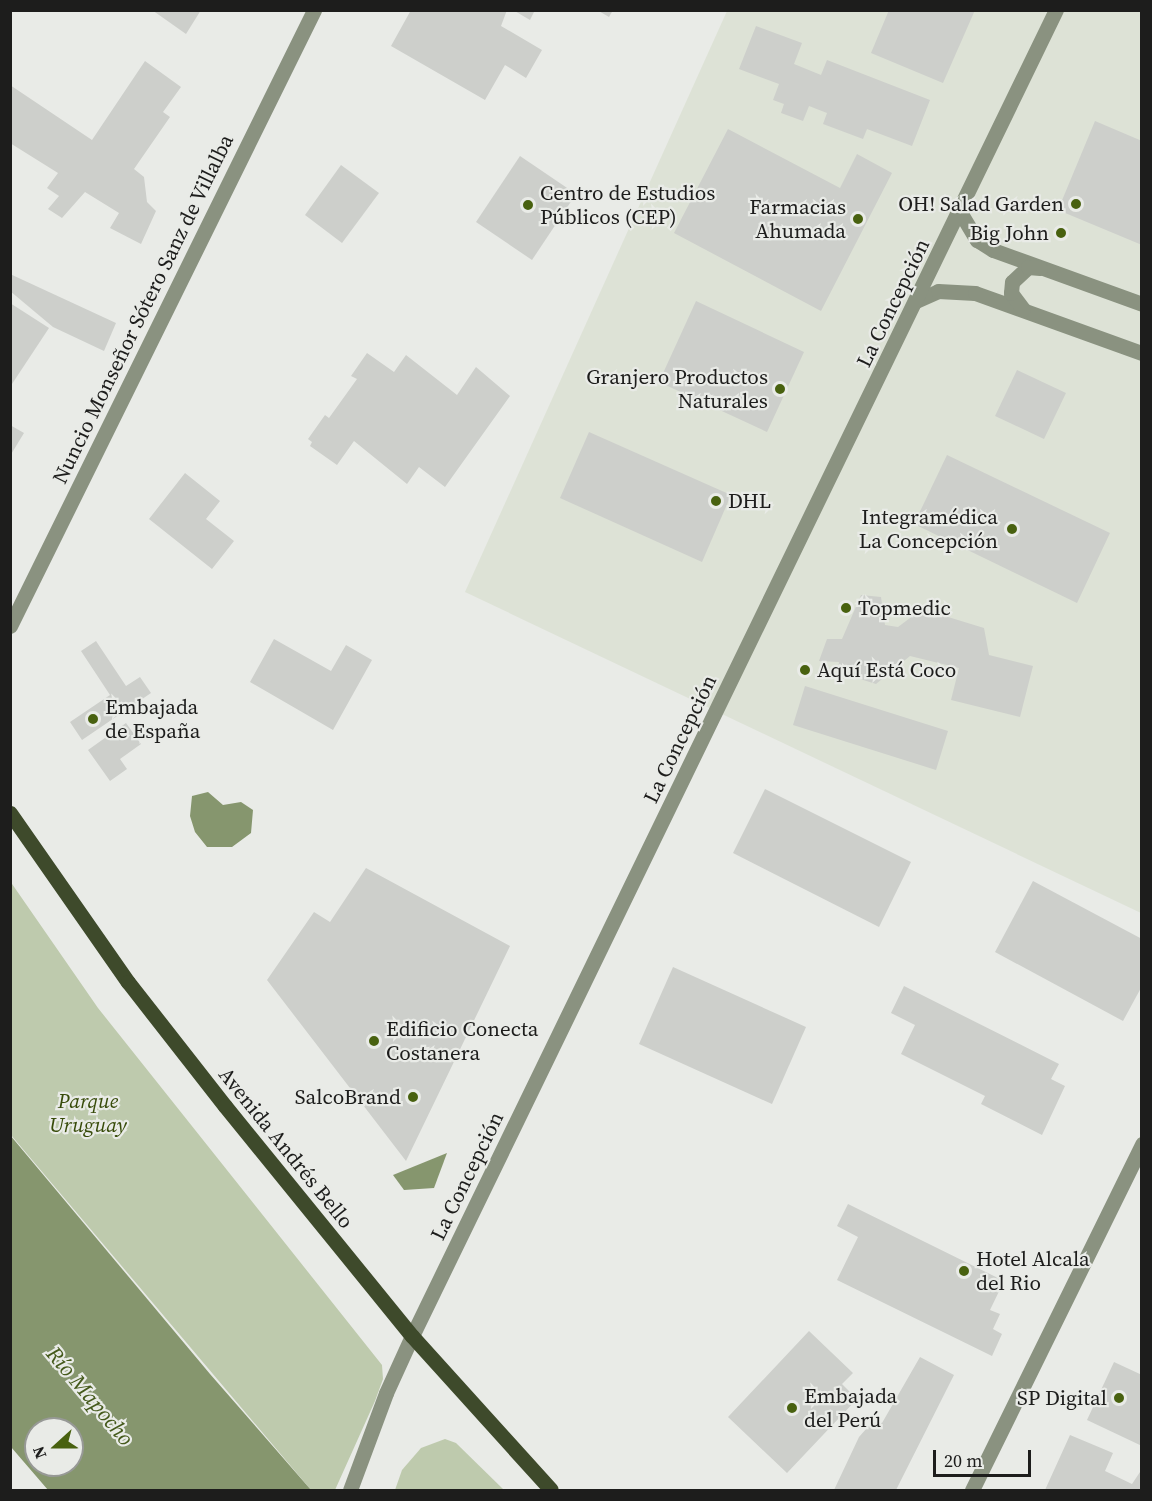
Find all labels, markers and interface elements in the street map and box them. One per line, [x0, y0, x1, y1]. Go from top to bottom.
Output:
street label: Nuncio Monseñor Sótero Sanz de Villalba [47, 130, 239, 488]
place label: Centro de Estudios Públicos (CEP) [540, 180, 715, 230]
place label: OH! Salad Garden [898, 191, 1064, 217]
place label: Farmacias Ahumada [749, 194, 846, 244]
marker: OH! Salad Garden [1069, 197, 1083, 211]
marker: Centro de Estudios Públicos (CEP) [521, 198, 535, 212]
marker: Farmacias Ahumada [851, 212, 865, 226]
place label: Big John [970, 220, 1049, 246]
marker: Big John [1054, 226, 1068, 240]
street label: La Concepción [851, 235, 935, 371]
place label: Granjero Productos Naturales [586, 364, 768, 414]
marker: Granjero Productos Naturales [773, 382, 787, 396]
place label: DHL [728, 488, 771, 514]
marker: DHL [709, 494, 723, 508]
place label: Integramédica La Concepción [859, 504, 998, 554]
marker: Integramédica La Concepción [1003, 520, 1021, 538]
place label: Topmedic [858, 595, 951, 621]
marker: Topmedic [839, 601, 853, 615]
place label: Aquí Está Coco [817, 657, 956, 683]
marker: Aquí Está Coco [798, 663, 812, 677]
street label: La Concepción [638, 671, 722, 807]
place label: Embajada de España [105, 694, 200, 744]
marker: Embajada de España [86, 712, 100, 726]
place label: Edificio Conecta Costanera [386, 1016, 538, 1066]
marker: Edificio Conecta Costanera [367, 1034, 381, 1048]
street label: Avenida Andrés Bello [213, 1063, 359, 1233]
place label: SalcoBrand [295, 1084, 401, 1110]
park label: Parque Uruguay [49, 1088, 127, 1138]
marker: SalcoBrand [406, 1090, 420, 1104]
street label: La Concepción [425, 1108, 509, 1244]
place label: Hotel Alcala del Rio [976, 1246, 1090, 1296]
marker: Hotel Alcala del Rio [957, 1264, 971, 1278]
water label: Río Mapocho [41, 1341, 139, 1451]
place label: Embajada del Perú [804, 1383, 897, 1433]
place label: SP Digital [1017, 1385, 1107, 1411]
marker: SP Digital [1112, 1391, 1126, 1405]
marker: Embajada del Perú [785, 1401, 799, 1415]
north arrow [24, 1417, 84, 1477]
scale bar [936, 1438, 1034, 1476]
text: N [27, 1443, 51, 1462]
text: 20 m [944, 1448, 982, 1473]

